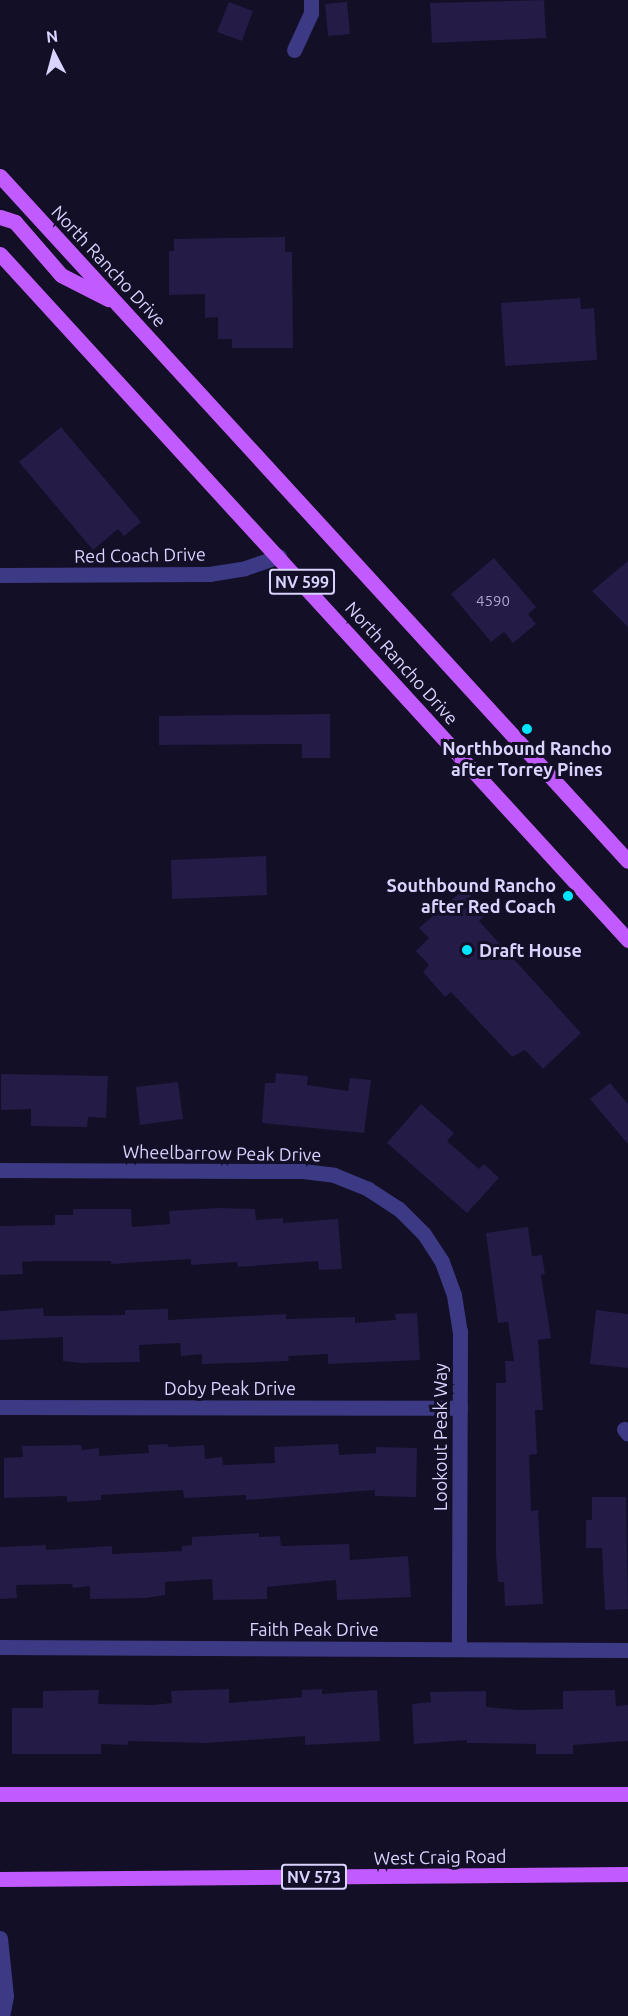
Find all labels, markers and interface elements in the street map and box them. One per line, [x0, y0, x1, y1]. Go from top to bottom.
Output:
north arrow [24, 24, 84, 84]
text: N [45, 27, 59, 46]
street label: North Rancho Drive [47, 201, 171, 331]
street label: Red Coach Drive [74, 543, 206, 567]
road number: NV 599 [269, 569, 335, 595]
house number: 4590 [476, 592, 510, 610]
street label: North Rancho Drive [341, 597, 463, 729]
marker: Northbound Rancho after Torrey Pines [520, 722, 534, 736]
place label: Northbound Rancho after Torrey Pines [442, 738, 612, 780]
place label: Southbound Rancho after Red Coach [386, 875, 556, 918]
marker: Southbound Rancho after Red Coach [561, 889, 575, 903]
place label: Draft House [479, 939, 582, 961]
marker: Draft House [460, 943, 474, 957]
street label: Wheelbarrow Peak Drive [122, 1140, 322, 1166]
street label: Lookout Peak Way [429, 1363, 451, 1511]
street label: Doby Peak Drive [164, 1377, 296, 1399]
street label: Faith Peak Drive [249, 1618, 379, 1640]
street label: West Craig Road [373, 1845, 507, 1869]
road number: NV 573 [281, 1864, 347, 1890]

